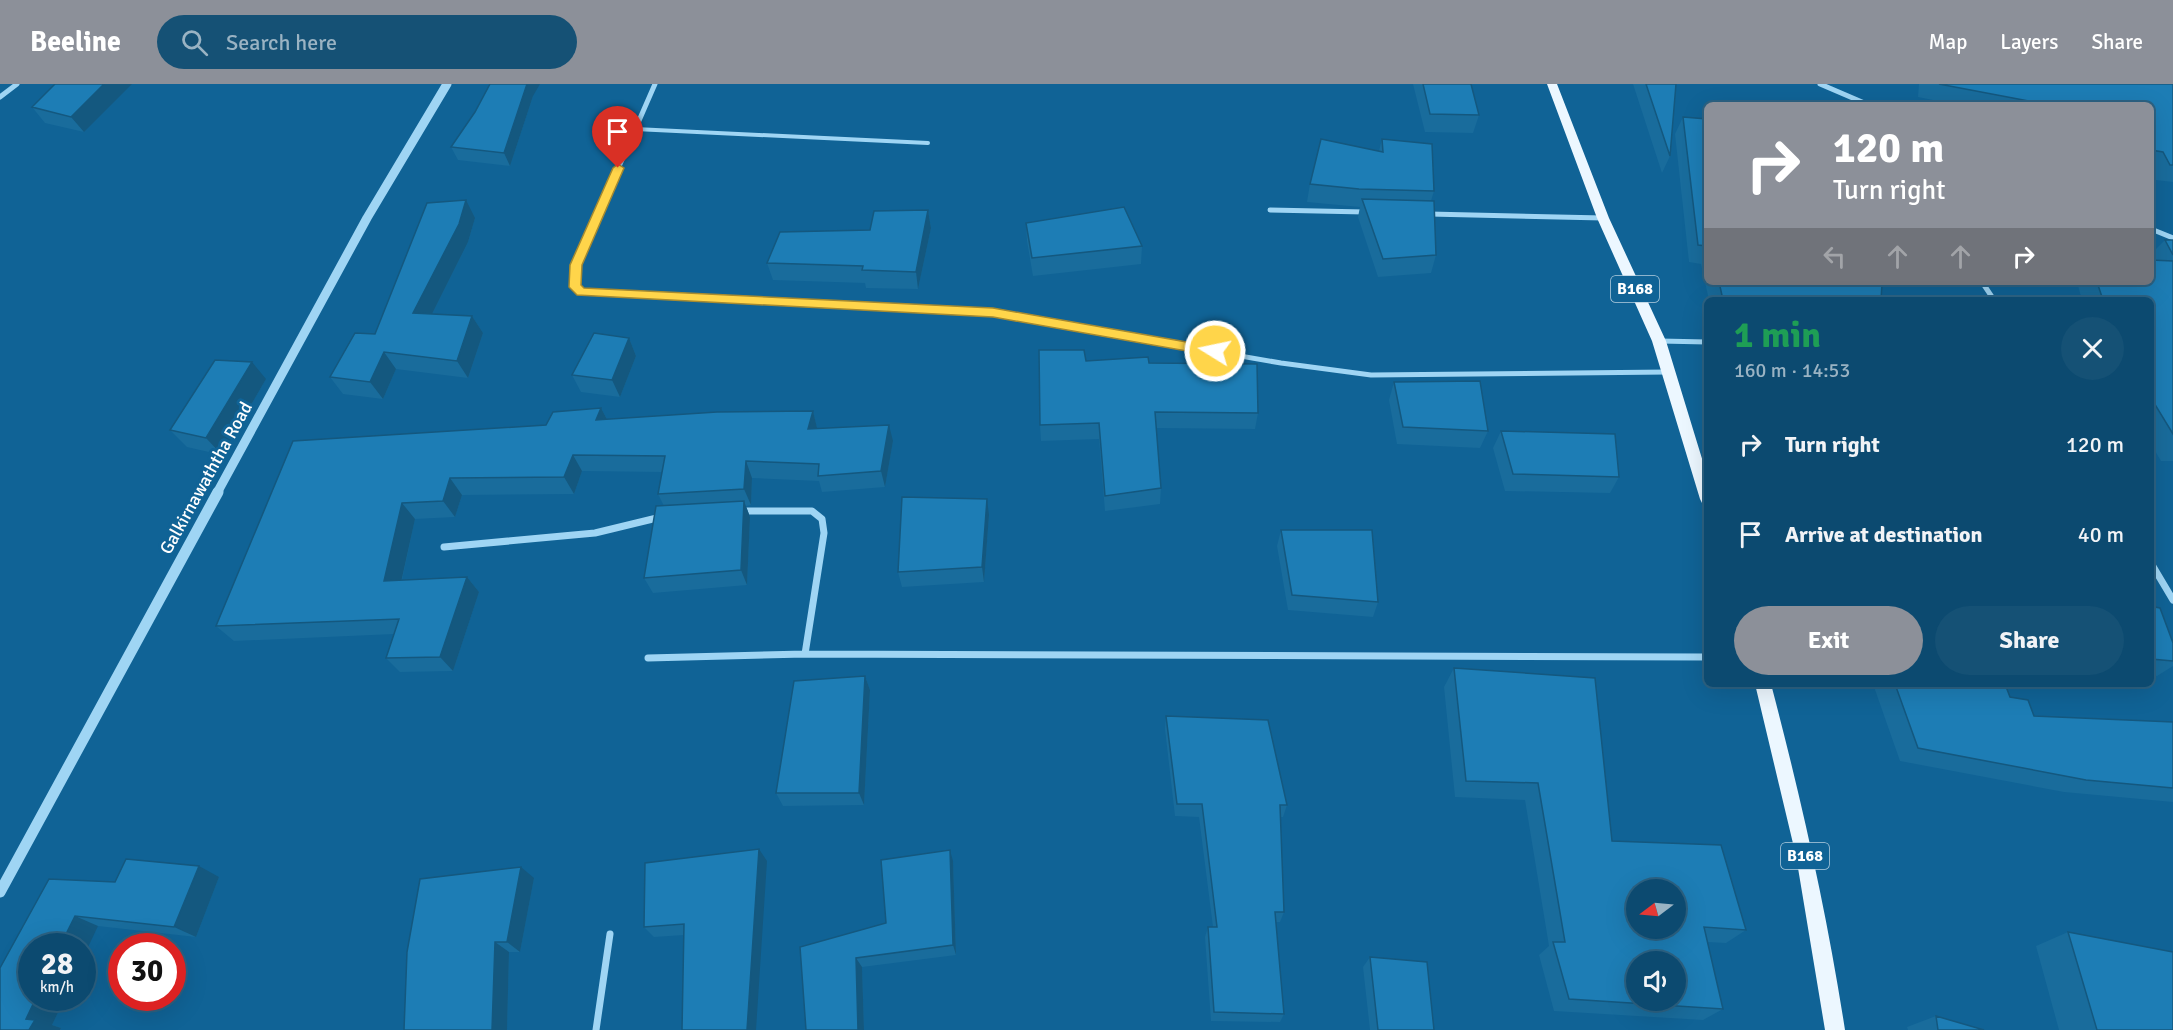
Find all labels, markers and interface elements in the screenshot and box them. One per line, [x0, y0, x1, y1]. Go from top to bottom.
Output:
search box [157, 15, 577, 69]
text: Beeline [30, 25, 121, 59]
icon: search [178, 26, 211, 59]
text: Search here [226, 29, 337, 56]
text: Map [1929, 29, 1967, 55]
text: Layers [2000, 29, 2058, 55]
text: Share [2091, 29, 2143, 55]
pin [592, 106, 643, 168]
icon: arrive [601, 115, 634, 148]
text: 120 m [1833, 123, 1944, 174]
icon: right [1734, 126, 1812, 204]
text: Turn right [1833, 174, 1946, 207]
icon: left [1818, 240, 1851, 273]
icon: ahead [1881, 240, 1914, 273]
icon: ahead [1944, 240, 1977, 273]
icon: right [2007, 240, 2040, 273]
road number: B168 [1611, 276, 1659, 302]
text: 1 min [1734, 313, 1821, 358]
button: close [2061, 317, 2124, 380]
position arrow [1183, 319, 1247, 383]
text: 160 m · 14:53 [1734, 358, 1850, 383]
street label: Galkirnawaththa Road [155, 398, 257, 558]
icon: right [1734, 428, 1767, 461]
text: Turn right [1785, 431, 1880, 458]
text: 120 m [2066, 431, 2124, 458]
icon: arrive [1734, 518, 1767, 551]
text: Arrive at destination [1785, 521, 1982, 548]
text: 40 m [2078, 521, 2124, 548]
button: Exit [1734, 606, 1923, 675]
button: Share [1935, 606, 2124, 675]
road number: B168 [1781, 843, 1829, 869]
north arrow [1626, 879, 1686, 939]
map controls [1626, 879, 1686, 1011]
speed limit sign: 30 [108, 933, 186, 1011]
text: 28 [41, 946, 73, 983]
button: sound [1626, 951, 1686, 1011]
text: km/h [40, 978, 74, 996]

